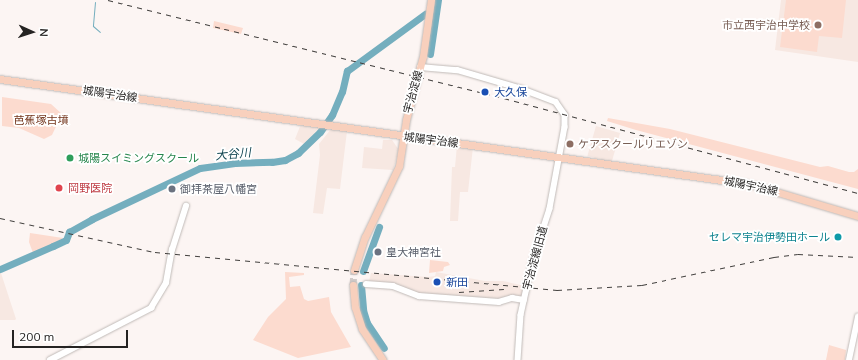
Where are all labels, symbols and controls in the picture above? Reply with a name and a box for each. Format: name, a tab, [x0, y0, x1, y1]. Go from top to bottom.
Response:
north arrow	[12, 12, 52, 52]
place label: 市立西宇治中学校	[722, 18, 810, 32]
marker: 市立西宇治中学校	[813, 20, 823, 30]
text: N	[37, 28, 51, 37]
street label: 宇治淀線	[401, 69, 425, 115]
street label: 城陽宇治線	[82, 84, 138, 104]
place label: 大久保	[494, 85, 527, 99]
marker: 大久保	[479, 86, 491, 98]
park label: 芭蕉塚古墳	[14, 113, 68, 127]
street label: 城陽宇治線	[403, 130, 459, 150]
place label: ケアスクールリエゾン	[578, 137, 688, 151]
marker: ケアスクールリエゾン	[565, 139, 575, 149]
water label: 大谷川	[214, 145, 252, 163]
place label: 城陽スイミングスクール	[78, 151, 199, 165]
marker: 城陽スイミングスクール	[65, 153, 75, 163]
street label: 城陽宇治線	[723, 174, 779, 198]
place label: 岡野医院	[68, 181, 112, 195]
marker: 岡野医院	[53, 182, 65, 194]
place label: 御拝茶屋八幡宮	[180, 182, 257, 196]
marker: 御拝茶屋八幡宮	[167, 184, 177, 194]
street label: 宇治淀線旧道	[520, 224, 550, 292]
place label: セレマ宇治伊勢田ホール	[709, 230, 830, 244]
marker: セレマ宇治伊勢田ホール	[833, 232, 843, 242]
place label: 皇大神宮社	[386, 245, 441, 259]
marker: 皇大神宮社	[373, 247, 383, 257]
place label: 新田	[446, 275, 468, 289]
marker: 新田	[431, 276, 443, 288]
scale bar	[14, 322, 130, 348]
text: 200 m	[19, 329, 54, 344]

